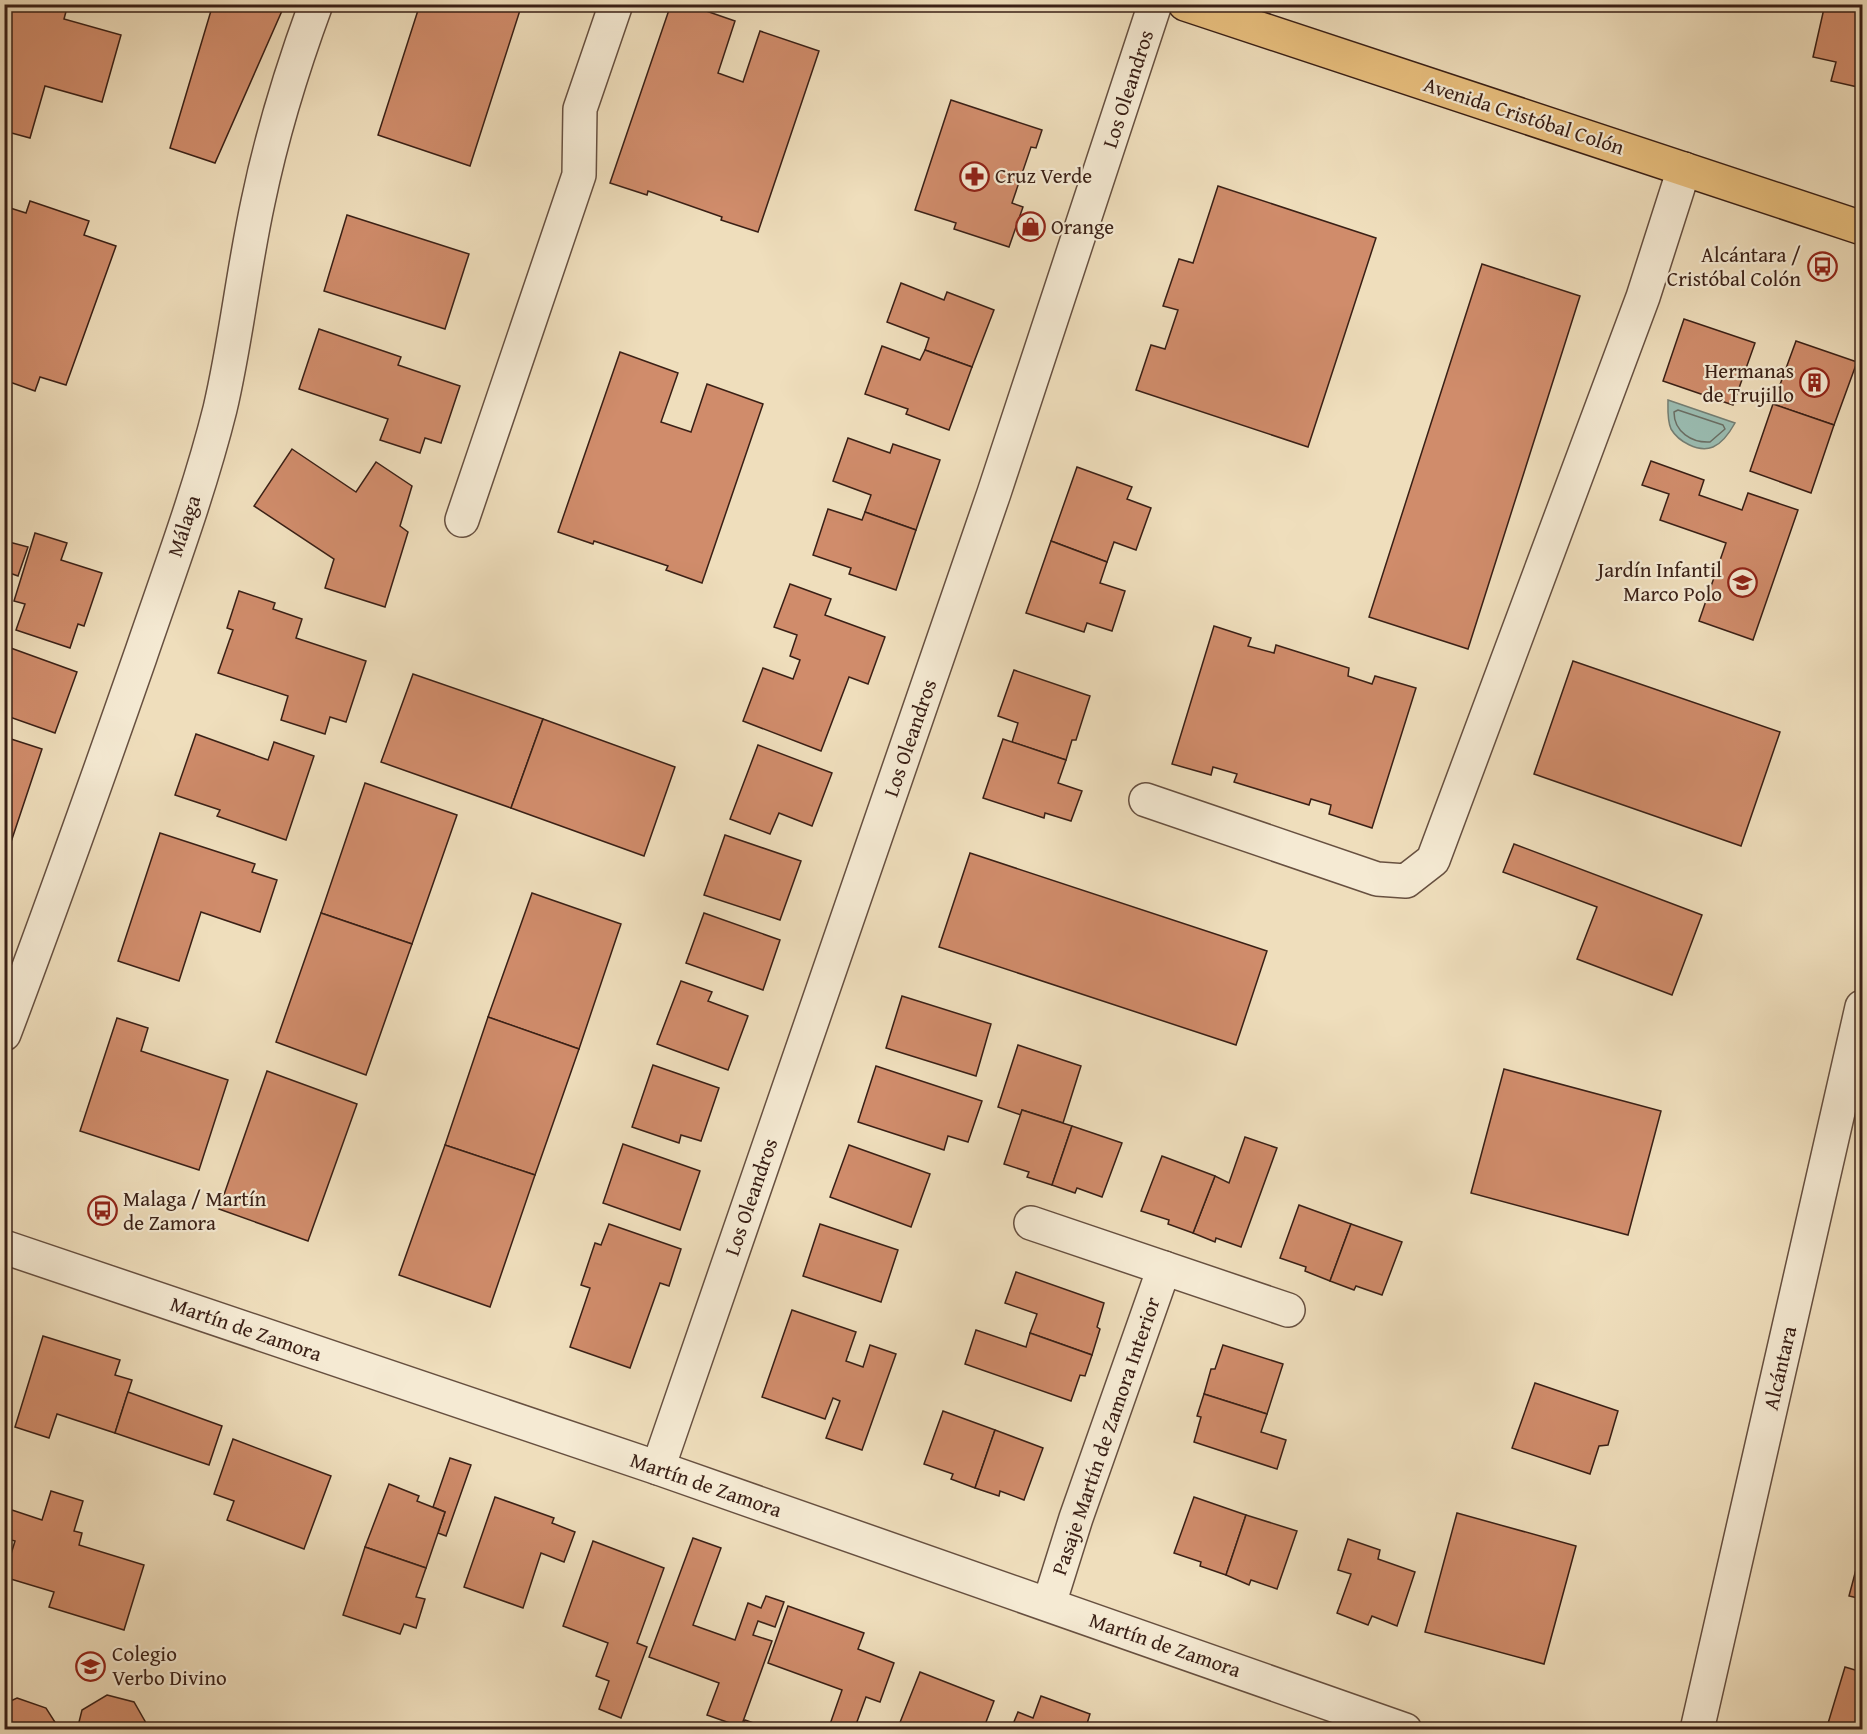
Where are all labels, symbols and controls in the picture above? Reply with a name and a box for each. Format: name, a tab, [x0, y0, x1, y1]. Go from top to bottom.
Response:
street label: Los Oleandros	[1094, 26, 1161, 152]
street label: Avenida Cristóbal Colón	[1420, 68, 1629, 163]
pharmacy icon: Cruz Verde	[958, 160, 990, 192]
place label: Cruz Verde	[995, 160, 1092, 191]
shop icon: Orange	[1014, 211, 1046, 243]
place label: Orange	[1051, 211, 1114, 242]
place label: Alcántara / Cristóbal Colón	[1667, 239, 1801, 294]
bus stop icon: Alcántara / Cristóbal Colón	[1806, 251, 1838, 283]
place label: Hermanas de Trujillo	[1702, 355, 1794, 410]
building icon: Hermanas de Trujillo	[1799, 367, 1831, 399]
street label: Málaga	[159, 491, 208, 561]
place label: Jardín Infantil Marco Polo	[1595, 554, 1722, 609]
school or university icon: Jardín Infantil Marco Polo	[1727, 566, 1759, 598]
street label: Los Oleandros	[875, 675, 944, 801]
street label: Los Oleandros	[716, 1134, 785, 1260]
place label: Malaga / Martín de Zamora	[123, 1183, 267, 1238]
bus stop icon: Malaga / Martín de Zamora	[86, 1195, 118, 1227]
street label: Martín de Zamora	[166, 1288, 326, 1369]
street label: Pasaje Martín de Zamora Interior	[1043, 1292, 1168, 1579]
street label: Alcántara	[1755, 1323, 1804, 1413]
street label: Martín de Zamora	[626, 1444, 786, 1525]
street label: Martín de Zamora	[1085, 1604, 1245, 1685]
place label: Colegio Verbo Divino	[112, 1638, 227, 1693]
school or university icon: Colegio Verbo Divino	[75, 1650, 107, 1682]

